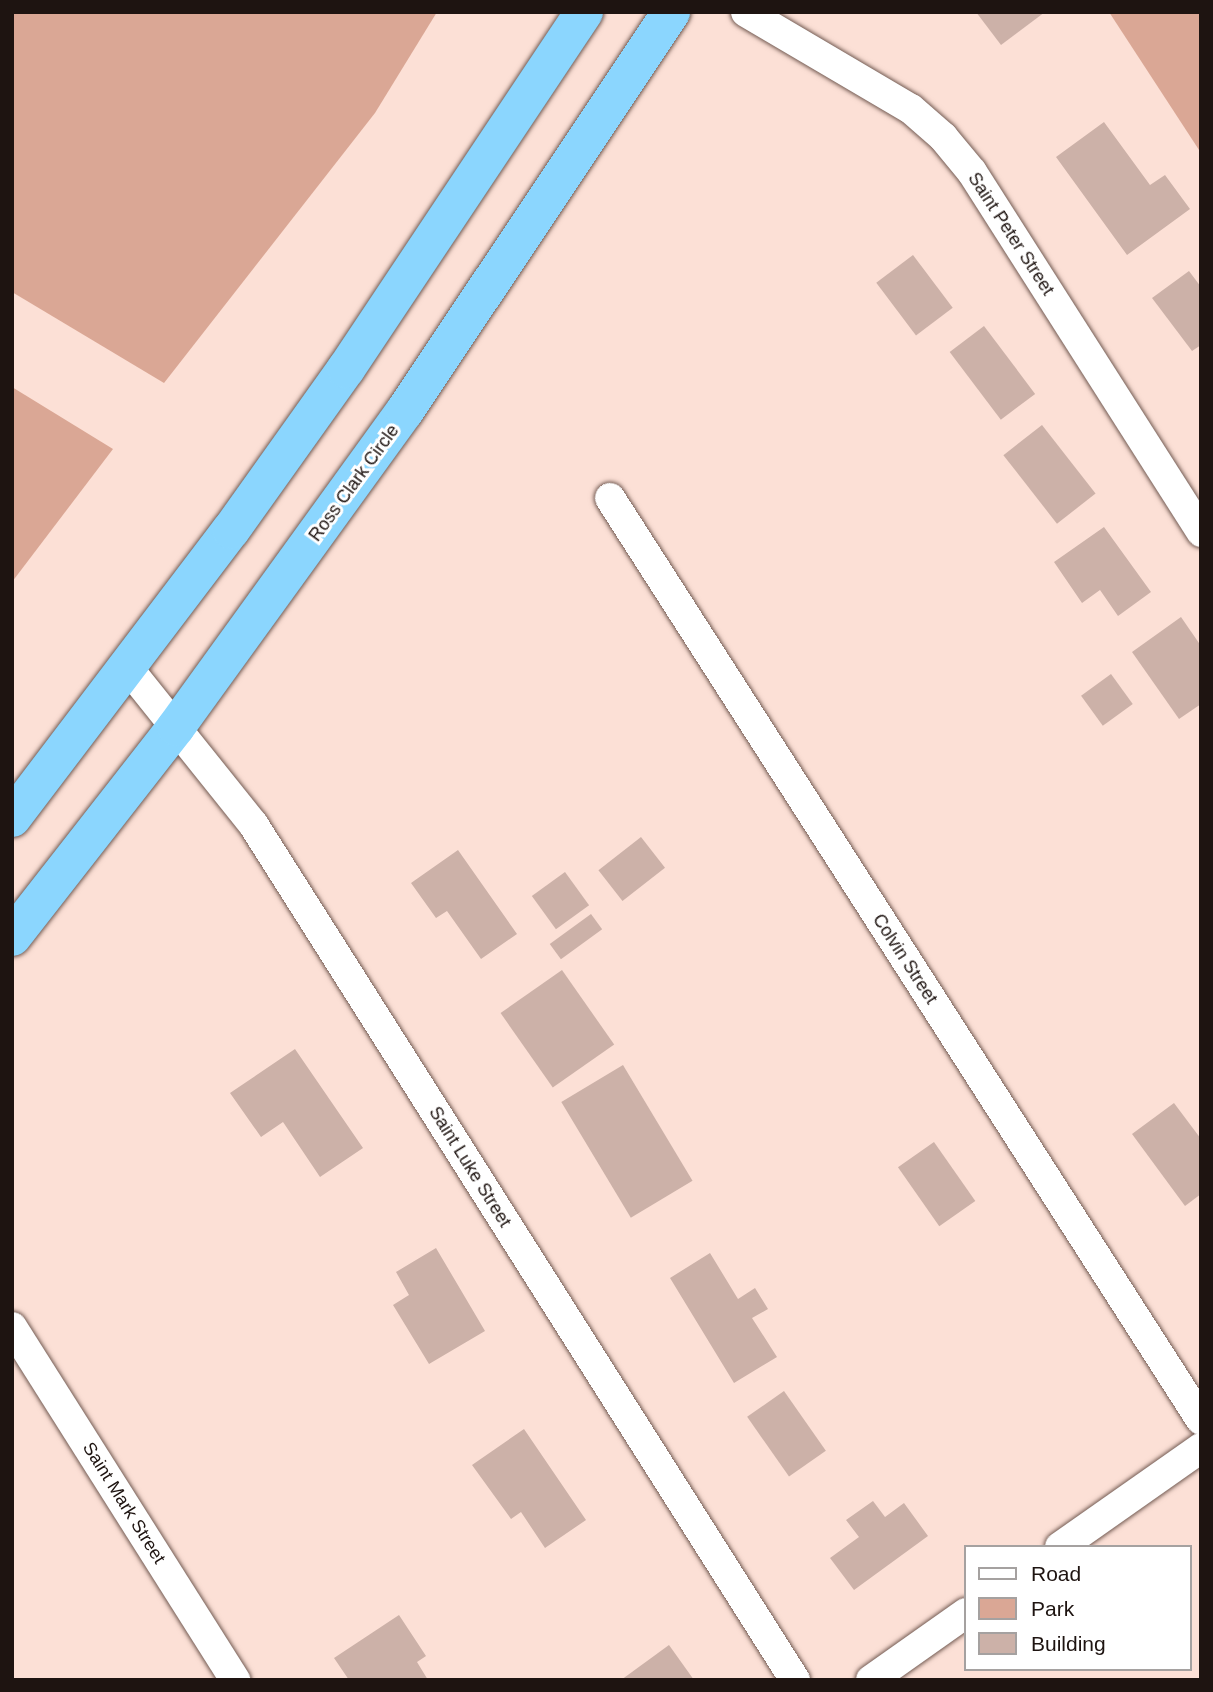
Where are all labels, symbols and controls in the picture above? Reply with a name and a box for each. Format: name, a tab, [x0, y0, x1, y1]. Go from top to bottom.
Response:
street label: Saint Peter Street	[963, 169, 1059, 299]
street label: Ross Clark Circle	[304, 420, 404, 546]
street label: Colvin Street	[868, 910, 942, 1008]
street label: Saint Luke Street	[424, 1103, 516, 1231]
street label: Saint Mark Street	[78, 1438, 170, 1568]
legend	[964, 1545, 1192, 1671]
text: Road	[1031, 1562, 1081, 1585]
text: Park	[1031, 1597, 1074, 1620]
text: Building	[1031, 1632, 1106, 1655]

